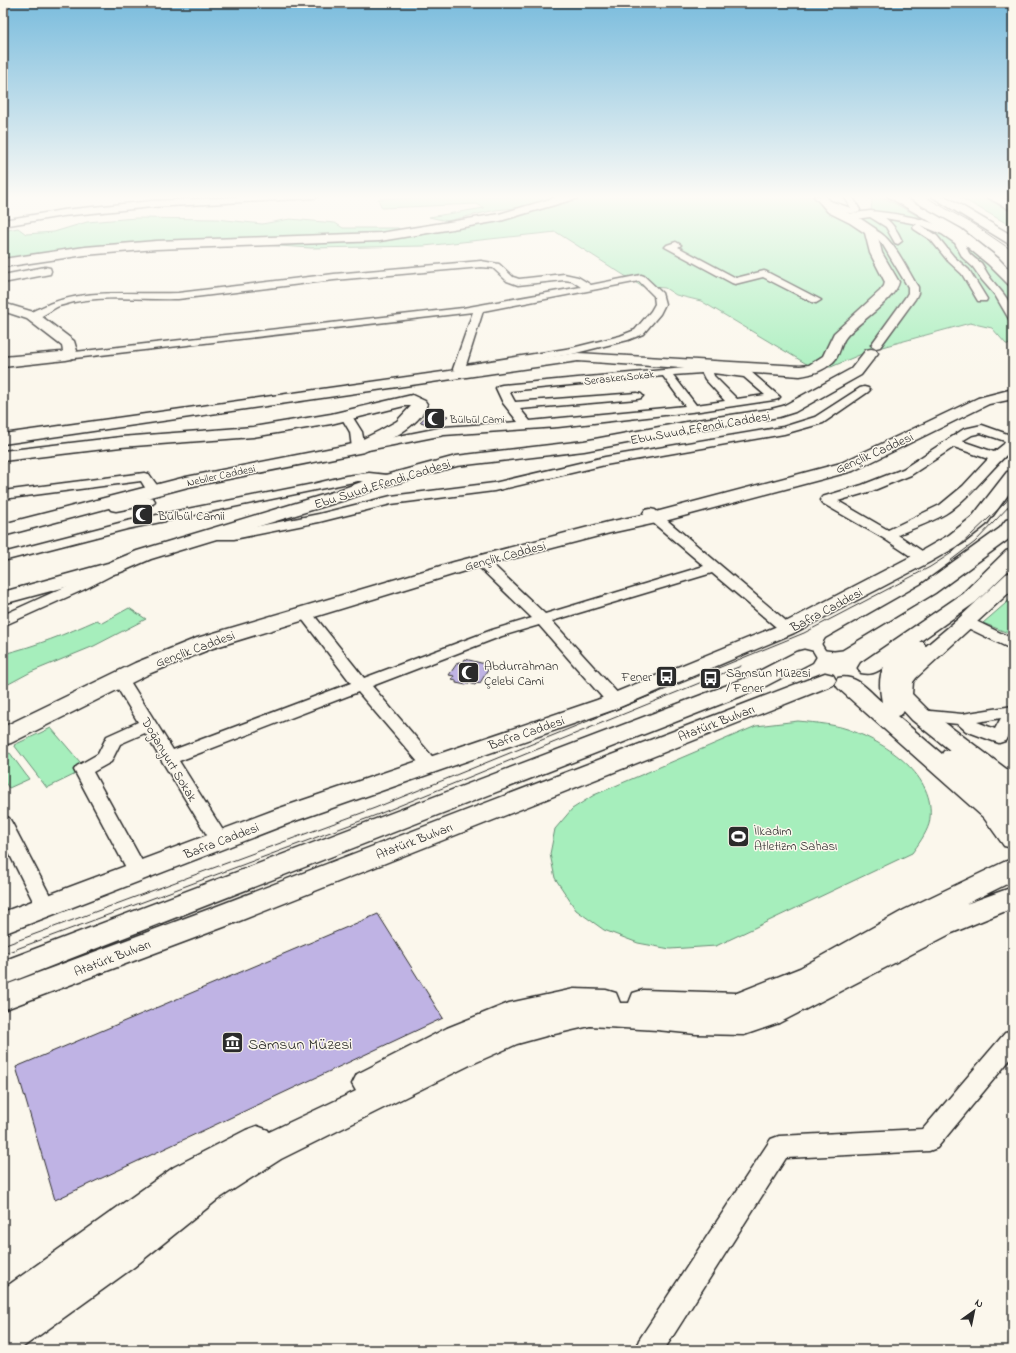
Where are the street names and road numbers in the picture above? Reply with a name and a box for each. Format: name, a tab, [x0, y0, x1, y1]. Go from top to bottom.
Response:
street label: Serasker Sokak	[583, 366, 655, 390]
street label: Ebu Suud Efendi Caddesi	[629, 407, 772, 450]
street label: Gençlik Caddesi	[833, 428, 916, 479]
street label: Ebu Suud Efendi Caddesi	[312, 455, 453, 514]
street label: Nebiler Caddesi	[185, 461, 257, 491]
street label: Gençlik Caddesi	[463, 537, 548, 576]
street label: Bafra Caddesi	[786, 583, 866, 638]
street label: Gençlik Caddesi	[153, 626, 238, 673]
street label: Atatürk Bulvarı	[675, 700, 758, 747]
street label: Bafra Caddesi	[485, 712, 567, 756]
street label: Doğanyurt Sokak	[135, 713, 201, 806]
street label: Bafra Caddesi	[180, 818, 262, 865]
street label: Atatürk Bulvarı	[373, 818, 456, 865]
street label: Atatürk Bulvarı	[71, 935, 154, 982]

